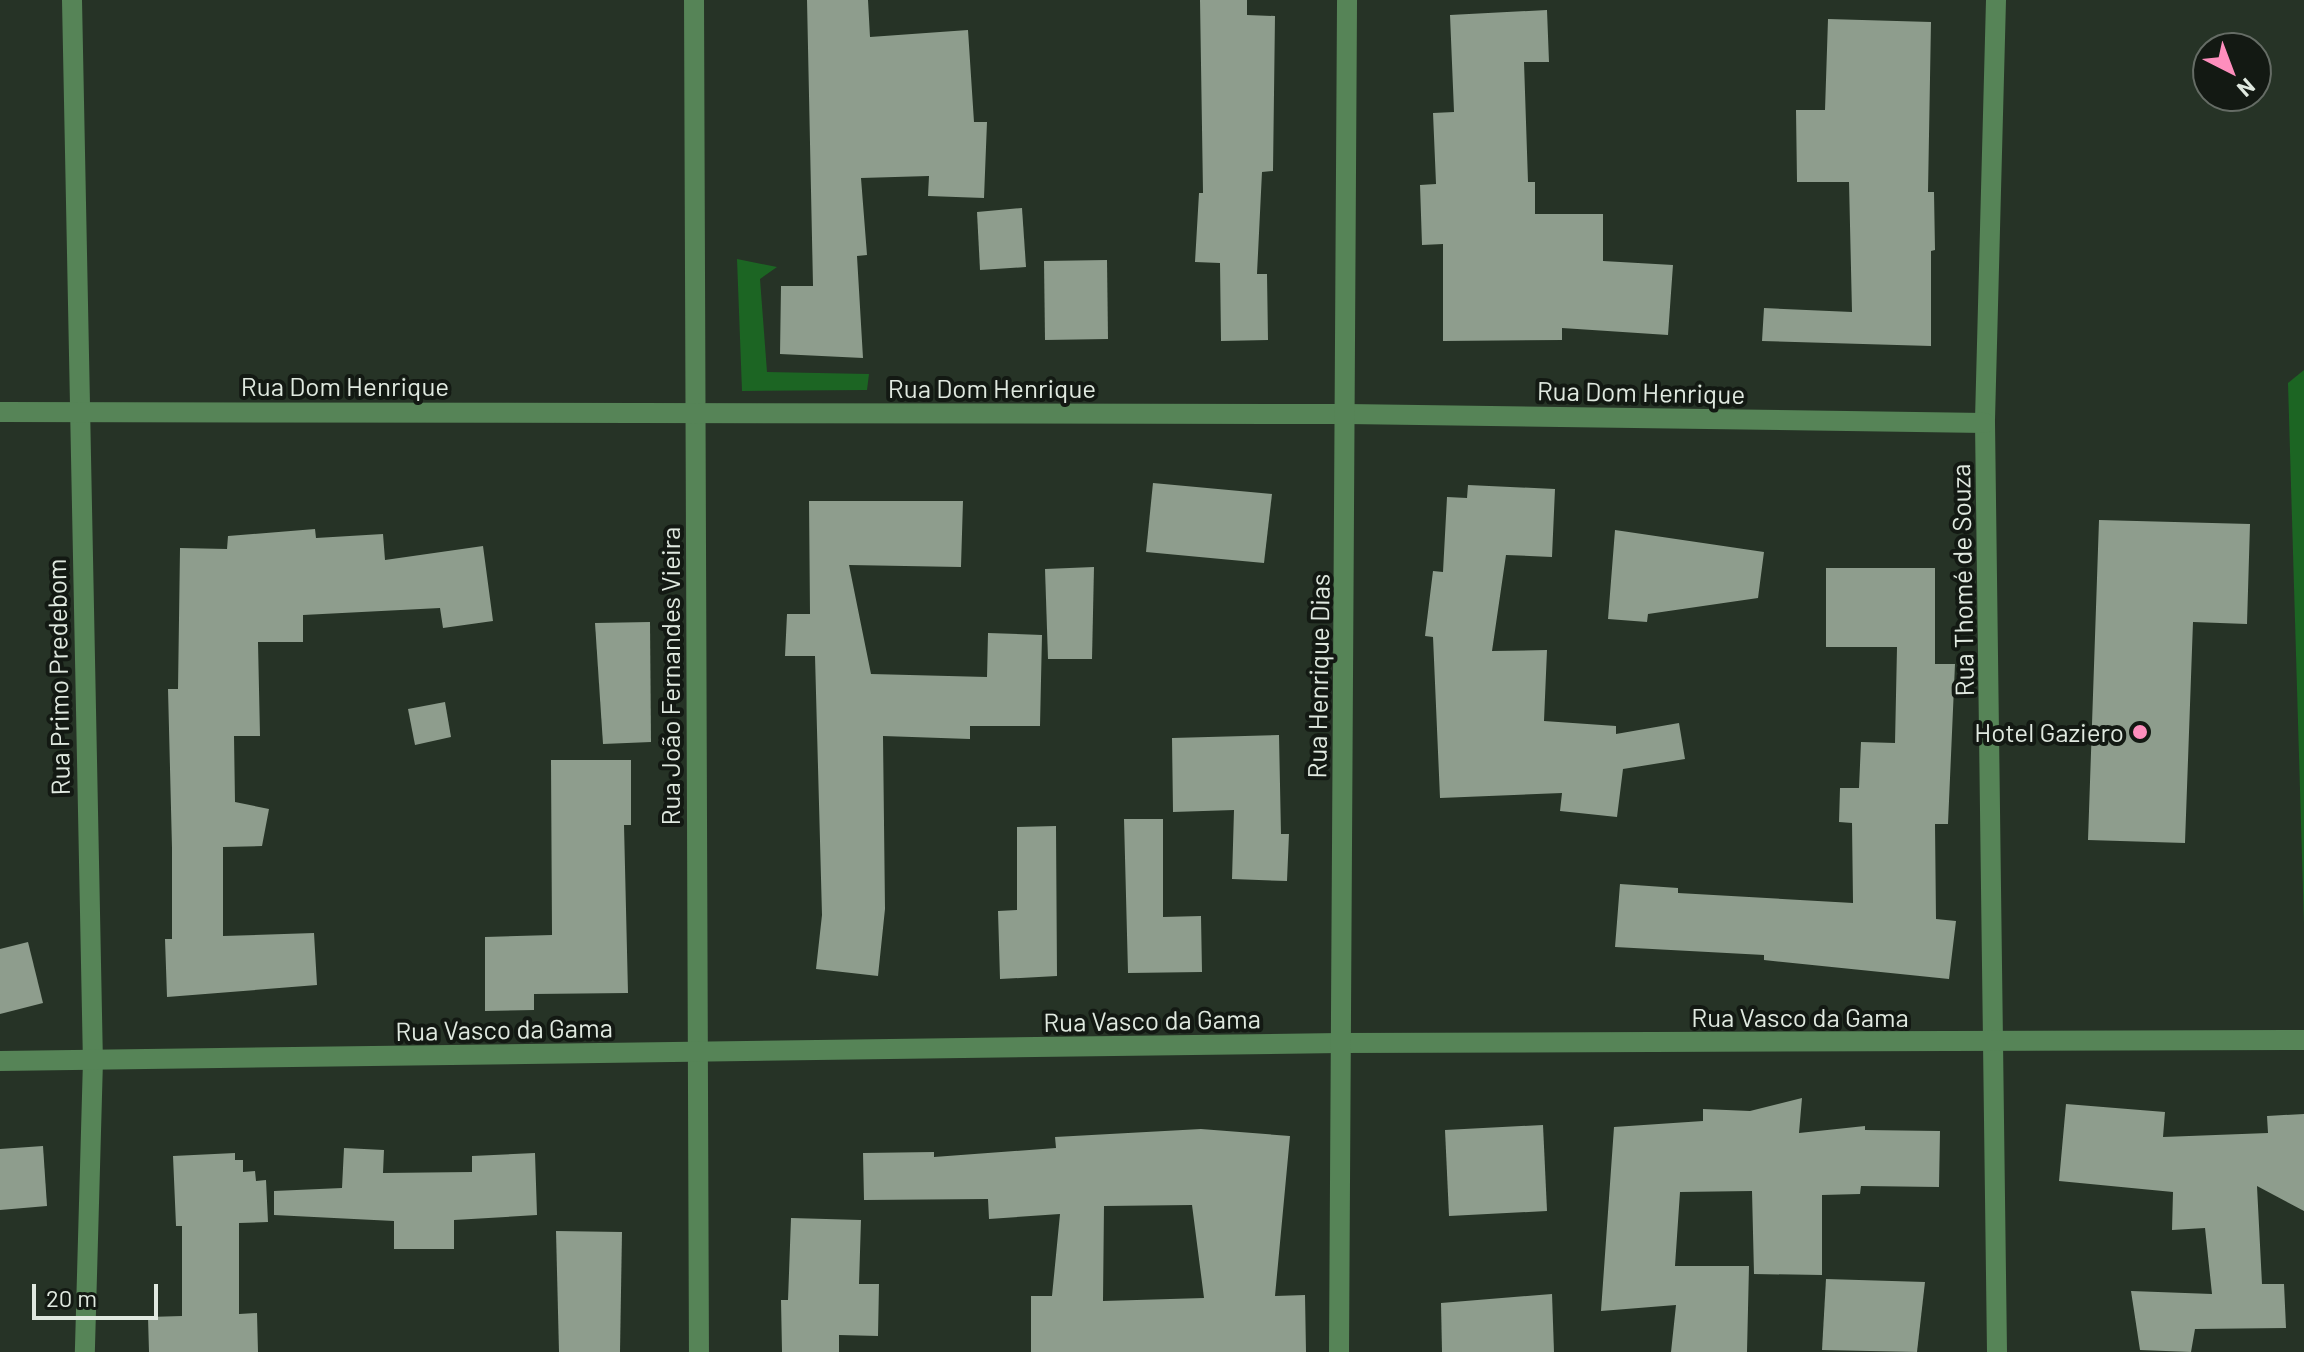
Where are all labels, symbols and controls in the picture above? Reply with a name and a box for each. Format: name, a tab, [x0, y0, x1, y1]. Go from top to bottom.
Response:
north arrow	[2192, 32, 2272, 112]
text: N	[2233, 74, 2261, 103]
street label: Rua Dom Henrique	[241, 370, 449, 402]
street label: Rua Dom Henrique	[888, 372, 1096, 404]
street label: Rua Dom Henrique	[1537, 375, 1745, 409]
street label: Rua Thomé de Souza	[1944, 463, 1980, 697]
street label: Rua João Fernandes Vieira	[654, 527, 686, 825]
street label: Rua Primo Predebom	[40, 558, 76, 796]
street label: Rua Henrique Dias	[1301, 573, 1335, 779]
place label: Hotel Gaziero	[1974, 716, 2124, 748]
marker: Hotel Gaziero	[2131, 723, 2149, 741]
street label: Rua Vasco da Gama	[1691, 1001, 1909, 1033]
street label: Rua Vasco da Gama	[1043, 1003, 1261, 1037]
street label: Rua Vasco da Gama	[395, 1012, 613, 1046]
scale bar	[36, 1268, 162, 1318]
text: 20 m	[46, 1283, 97, 1312]

